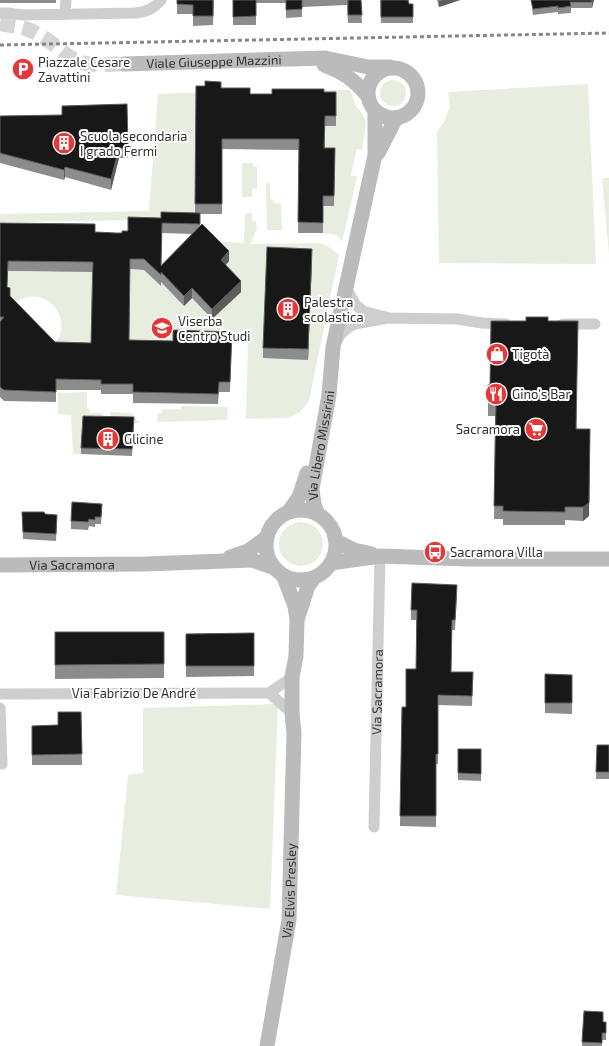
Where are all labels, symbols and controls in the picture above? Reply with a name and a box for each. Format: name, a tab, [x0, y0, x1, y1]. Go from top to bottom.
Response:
street label: Viale Giuseppe Mazzini	[146, 51, 282, 71]
place label: Piazzale Cesare Zavattini	[38, 54, 130, 85]
parking icon: Piazzale Cesare Zavattini	[10, 56, 36, 82]
place label: Scuola secondaria I grado Fermi	[80, 128, 187, 159]
building icon: Scuola secondaria I grado Fermi	[51, 130, 77, 156]
place label: Palestra scolastica	[304, 294, 364, 325]
building icon: Palestra scolastica	[275, 296, 301, 322]
place label: Viserba Centro Studi	[178, 313, 250, 344]
school or university icon: Viserba Centro Studi	[149, 315, 175, 341]
shop icon: Tigotà	[484, 341, 510, 367]
place label: Tigotà	[512, 346, 549, 362]
restaurant icon: Gino's Bar	[483, 381, 509, 407]
place label: Gino's Bar	[512, 386, 571, 402]
street label: Via Libero Missirini	[304, 390, 337, 501]
supermarket icon: Sacramora	[523, 416, 549, 442]
place label: Sacramora	[456, 421, 520, 437]
building icon: Glicine	[95, 426, 121, 452]
place label: Glicine	[124, 431, 163, 447]
bus stop icon: Sacramora Villa	[422, 539, 448, 565]
place label: Sacramora Villa	[450, 544, 543, 560]
street label: Via Sacramora	[29, 556, 115, 573]
street label: Via Sacramora	[368, 649, 386, 735]
street label: Via Fabrizio De André	[72, 685, 196, 701]
street label: Via Elvis Presley	[278, 843, 299, 940]

